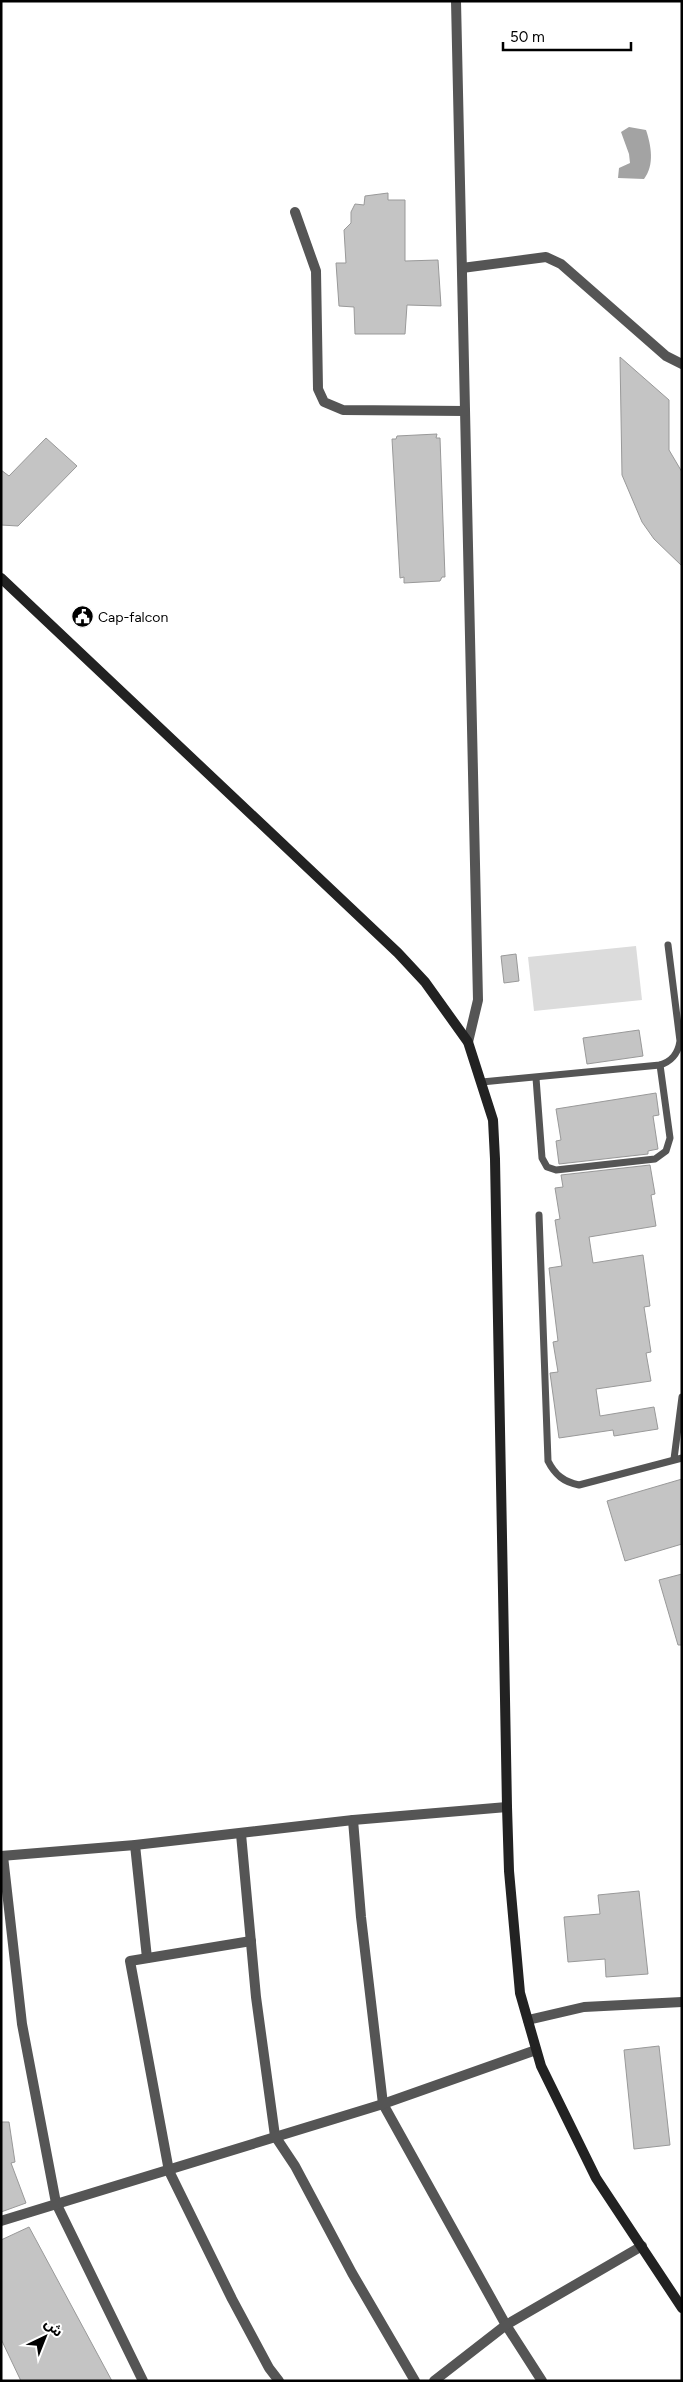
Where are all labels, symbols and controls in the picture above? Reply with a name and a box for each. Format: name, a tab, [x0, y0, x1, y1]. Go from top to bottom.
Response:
scale bar	[503, 20, 630, 52]
text: 50 m	[510, 28, 545, 46]
public building icon: Cap-falcon	[70, 605, 94, 629]
place label: Cap-falcon	[98, 609, 168, 626]
north arrow	[20, 2312, 70, 2362]
text: ش	[41, 2315, 66, 2341]

